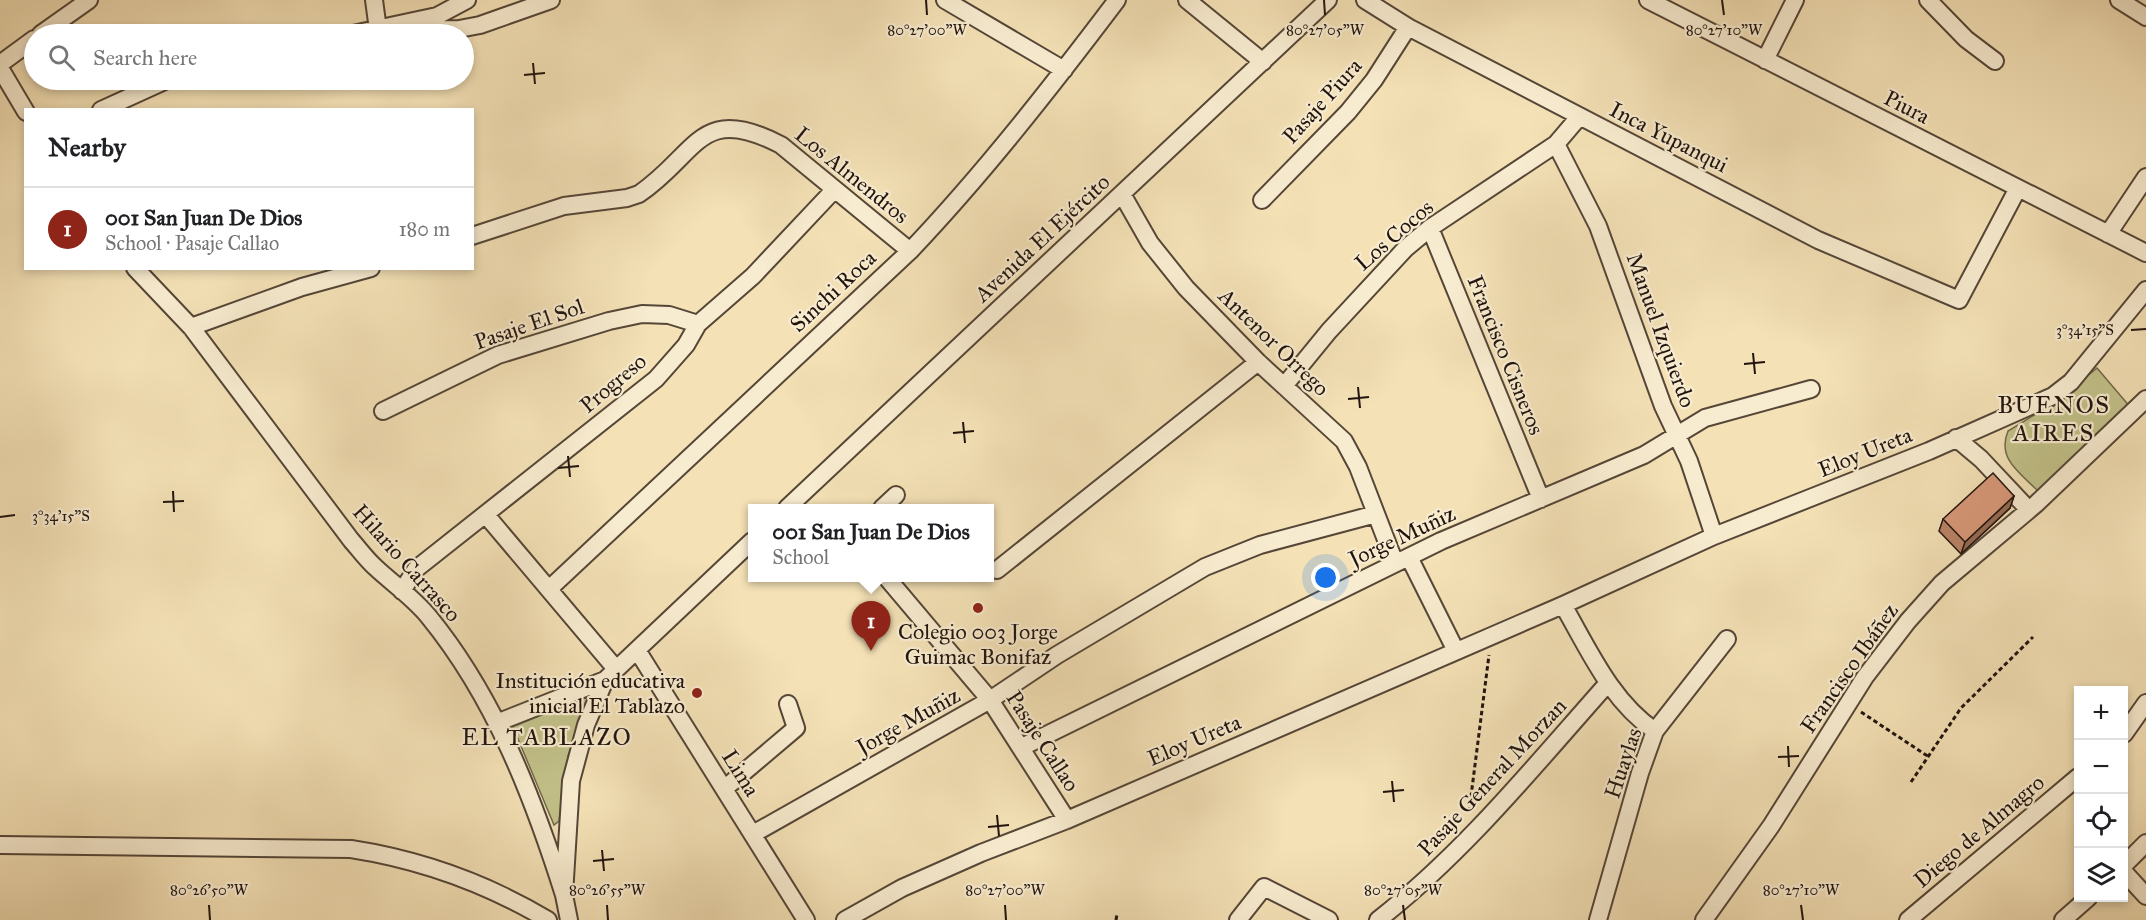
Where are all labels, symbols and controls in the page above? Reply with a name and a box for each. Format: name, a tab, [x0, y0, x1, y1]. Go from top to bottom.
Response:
text: 80°27'00"W	[887, 21, 968, 39]
text: 80°27'05"W	[1286, 21, 1365, 39]
text: 80°27'10"W	[1686, 21, 1763, 39]
search box	[24, 24, 474, 90]
icon: search	[45, 41, 78, 74]
text: Search here	[93, 44, 197, 71]
street label: Pasaje Piura	[1277, 52, 1368, 149]
street label: Piura	[1880, 84, 1935, 130]
street label: Inca Yupanqui	[1605, 96, 1733, 178]
street label: Los Almendros	[789, 121, 915, 229]
text: Nearby	[48, 131, 126, 163]
street label: Avenida El Ejército	[968, 168, 1115, 308]
street label: Los Cocos	[1349, 194, 1439, 276]
text: 001 San Juan De Dios	[105, 204, 302, 231]
text: 1	[64, 217, 71, 241]
text: 180 m	[399, 217, 450, 241]
text: School · Pasaje Callao	[105, 231, 279, 255]
street label: Sinchi Roca	[784, 244, 882, 338]
street label: Manuel Izquierdo	[1621, 249, 1701, 411]
street label: Francisco Cisneros	[1462, 271, 1550, 439]
street label: Antenor Orrego	[1212, 282, 1335, 402]
street label: Pasaje El Sol	[471, 293, 587, 355]
text: 3°34'15"S	[2056, 321, 2114, 339]
street label: Progreso	[574, 347, 652, 419]
district label: BUENOS AIRES	[1998, 390, 2110, 448]
street label: Eloy Ureta	[1814, 421, 1917, 483]
street label: Hilario Carrasco	[347, 499, 467, 627]
street label: Jorge Muñiz	[1343, 500, 1460, 573]
popup	[748, 504, 994, 582]
text: 3°34'15"S	[32, 507, 90, 525]
text: 001 San Juan De Dios	[772, 518, 970, 545]
text: School	[772, 545, 829, 569]
your location	[1311, 563, 1340, 592]
street label: Francisco Ibáñez	[1794, 598, 1904, 738]
marker: Colegio 003 Jorge Guimac Bonifaz	[971, 601, 985, 615]
pin: 1	[852, 602, 890, 651]
place label: Colegio 003 Jorge Guimac Bonifaz	[898, 618, 1058, 670]
place label: Institución educativa inicial El Tablazo	[495, 667, 686, 719]
street label: Jorge Muñiz	[850, 681, 965, 761]
marker: Institución educativa inicial El Tablazo	[690, 686, 704, 700]
street label: Pasaje Callao	[1000, 686, 1086, 796]
map controls	[2074, 686, 2128, 902]
button: +	[2074, 686, 2128, 740]
street label: Pasaje General Morzan	[1412, 692, 1572, 861]
street label: Eloy Ureta	[1143, 708, 1245, 772]
district label: EL TABLAZO	[462, 722, 632, 752]
street label: Huaylas	[1598, 724, 1648, 802]
button: −	[2074, 740, 2128, 794]
street label: Lima	[716, 745, 766, 802]
street label: Diego de Almagro	[1908, 769, 2050, 893]
button: locate	[2074, 794, 2128, 848]
button: layers	[2074, 848, 2128, 902]
text: 80°26'50"W	[170, 881, 249, 899]
text: 80°26'55"W	[569, 881, 646, 899]
text: 80°27'00"W	[965, 881, 1046, 899]
text: 80°27'05"W	[1364, 881, 1443, 899]
text: 80°27'10"W	[1763, 881, 1840, 899]

